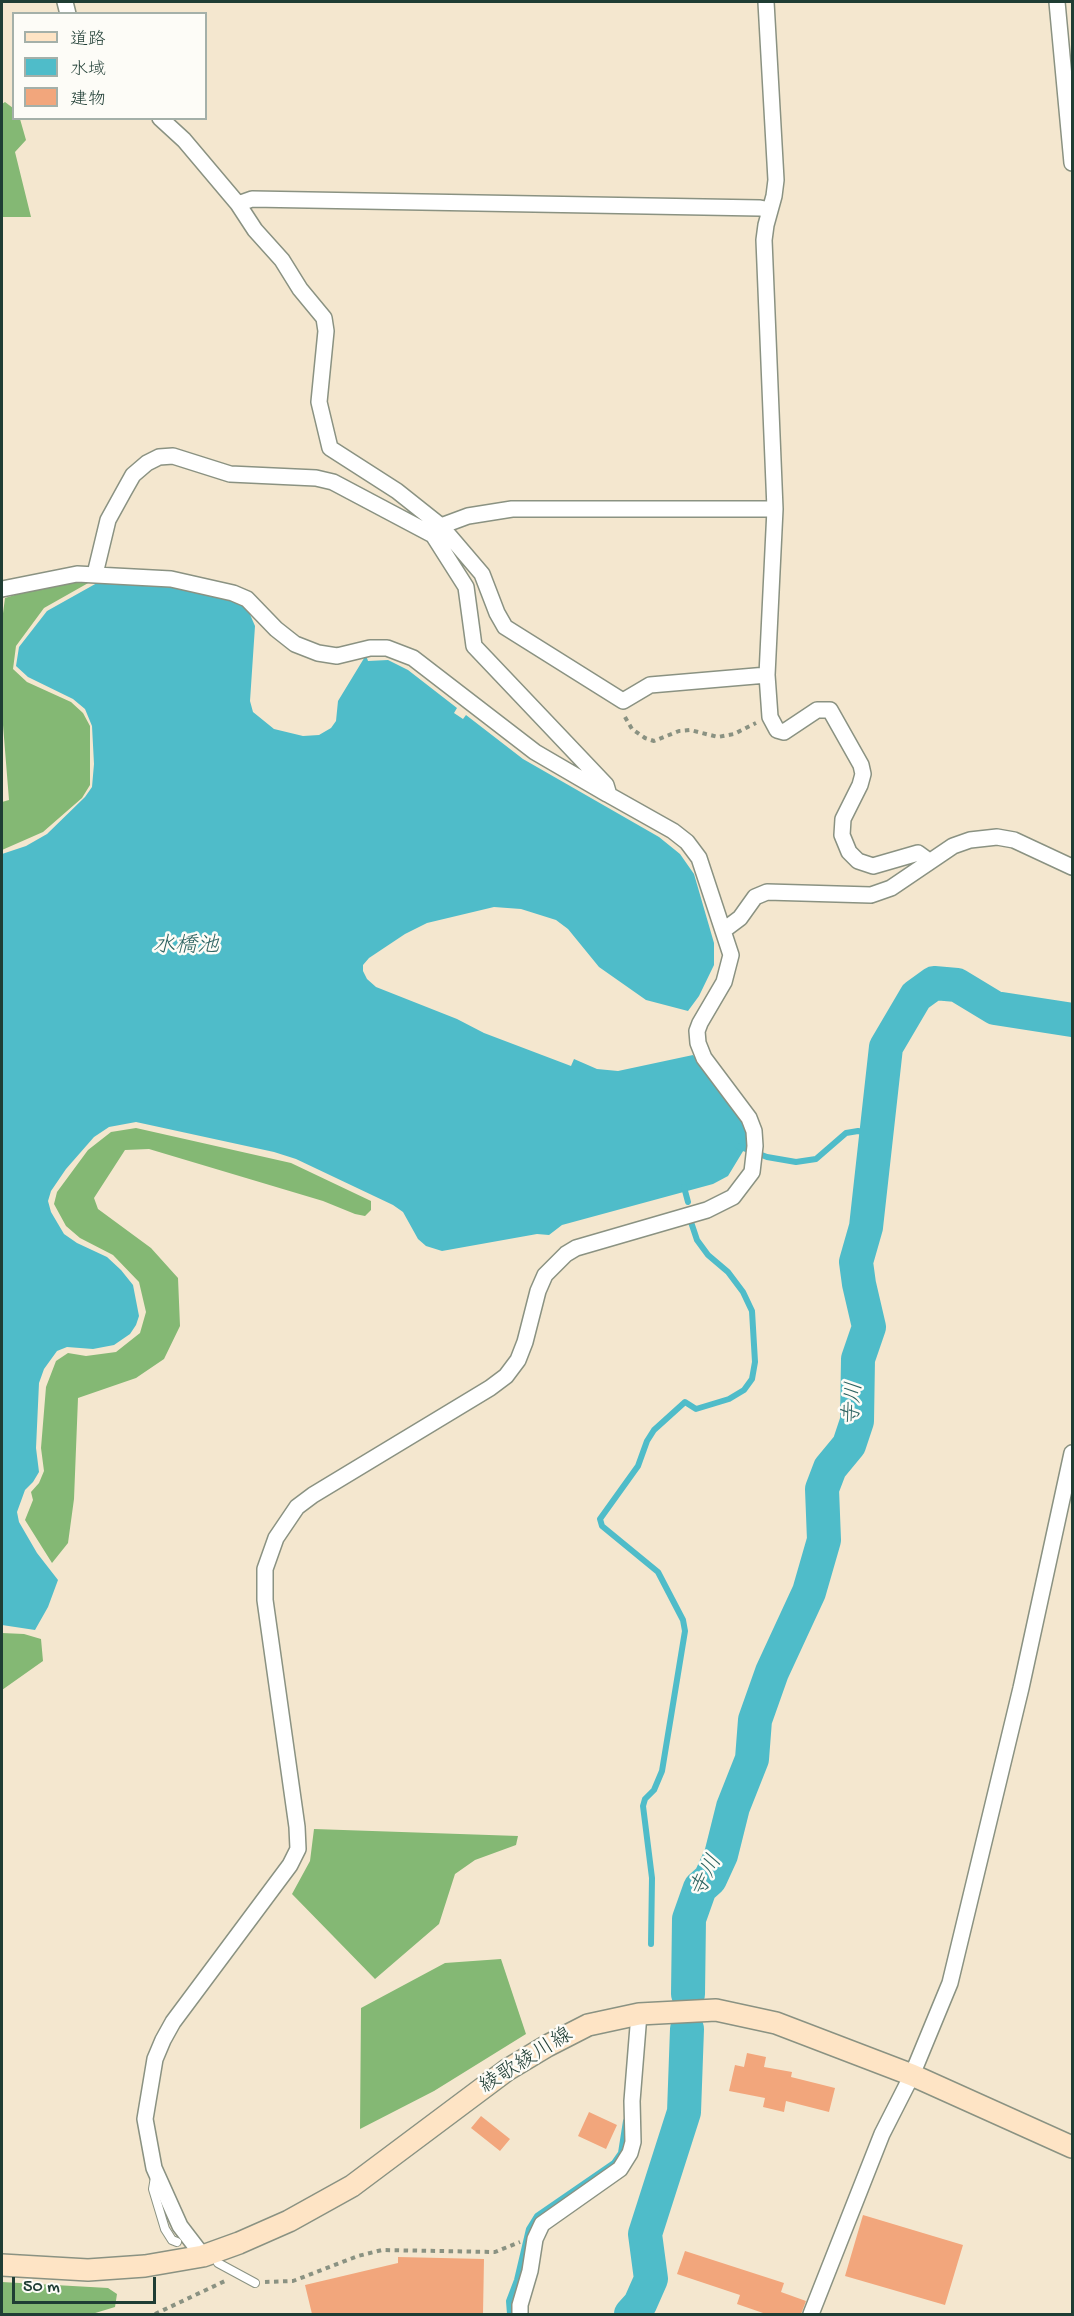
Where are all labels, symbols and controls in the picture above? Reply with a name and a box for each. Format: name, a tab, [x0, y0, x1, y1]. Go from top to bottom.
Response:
legend	[12, 12, 207, 120]
text: 道路	[70, 30, 106, 51]
text: 水域	[70, 60, 106, 81]
text: 建物	[70, 90, 106, 111]
water label: 水橋池	[153, 935, 219, 961]
water label: 寺川	[840, 1381, 870, 1427]
water label: 寺川	[686, 1851, 730, 1903]
street label: 綾歌綾川線	[476, 2023, 578, 2101]
scale bar	[15, 2265, 159, 2303]
text: 50 m	[23, 2277, 60, 2298]

